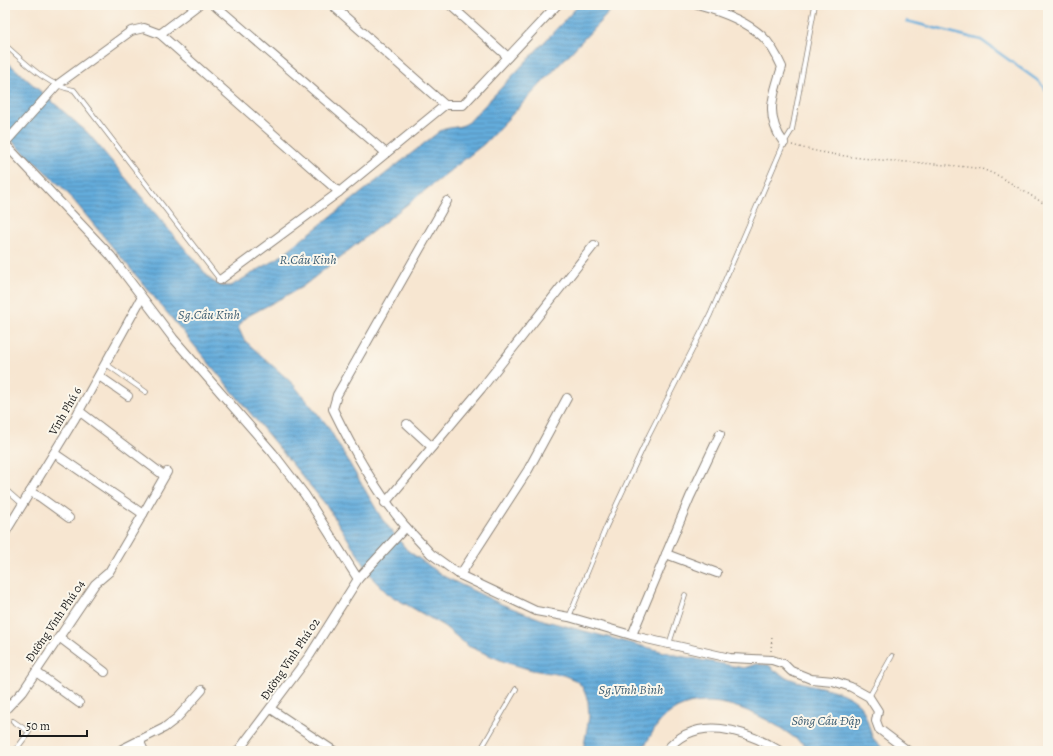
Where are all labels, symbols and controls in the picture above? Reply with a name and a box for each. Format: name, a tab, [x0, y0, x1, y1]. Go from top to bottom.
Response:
water label: R.Cầu Kinh	[279, 251, 337, 268]
water label: Sg.Cầu Kinh	[178, 306, 240, 323]
street label: Vĩnh Phú 6	[44, 384, 85, 439]
street label: Đường Vĩnh Phú 04	[22, 576, 89, 665]
street label: Đường Vĩnh Phú 02	[257, 615, 324, 703]
water label: Sg.Vĩnh Bình	[599, 681, 663, 698]
scale bar	[20, 712, 87, 738]
water label: Sông Cầu Đập	[791, 712, 861, 729]
text: 50 m	[26, 718, 50, 734]

